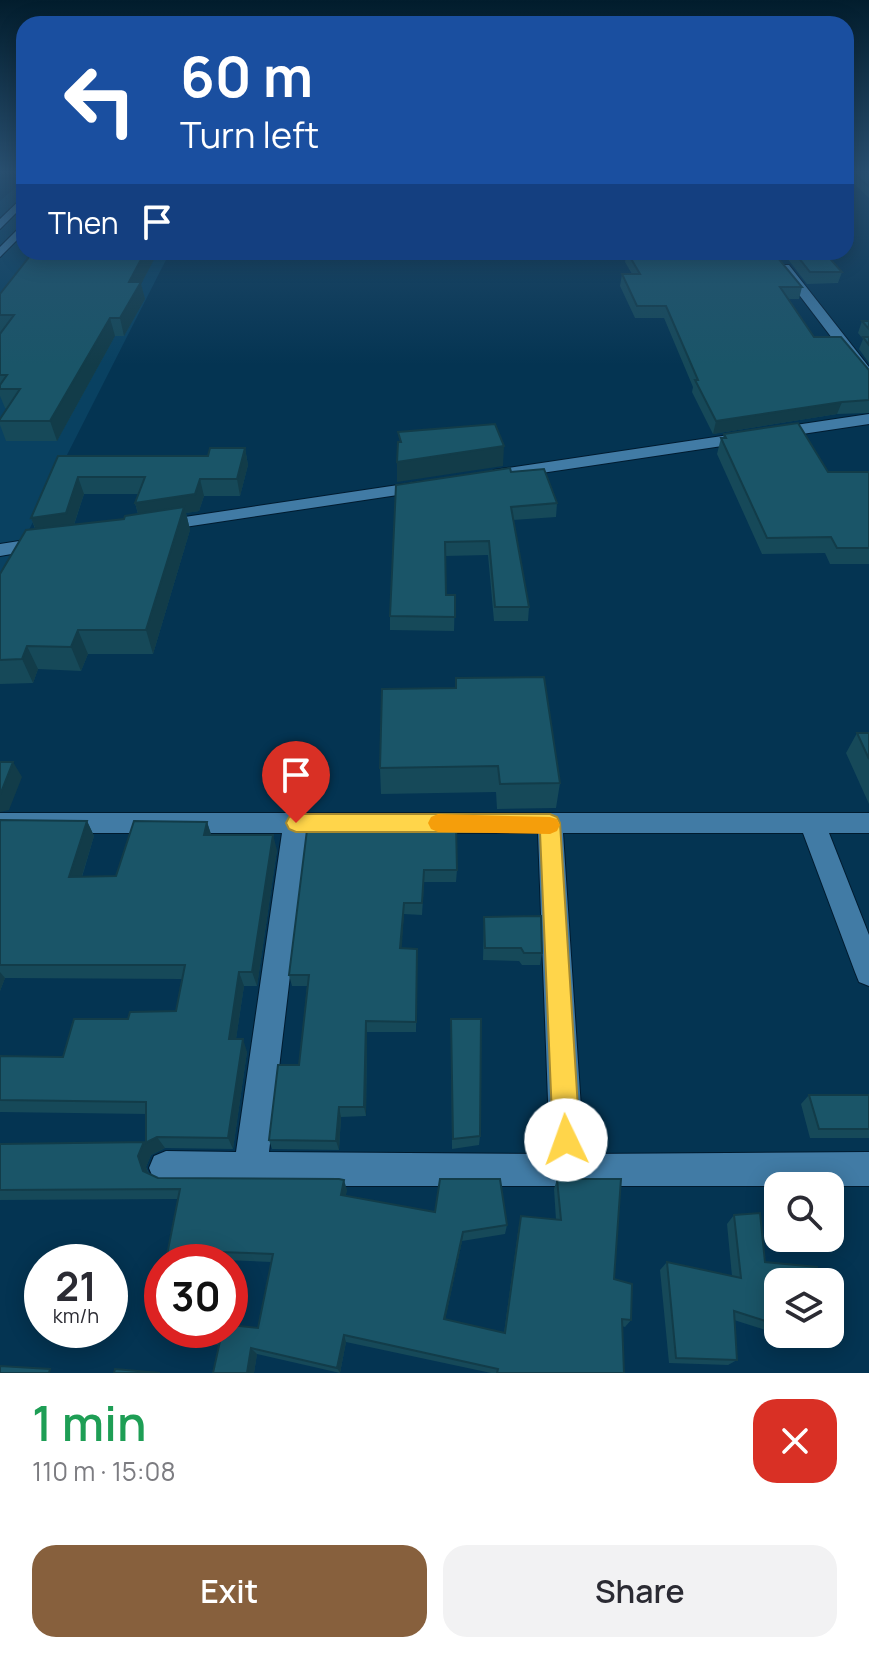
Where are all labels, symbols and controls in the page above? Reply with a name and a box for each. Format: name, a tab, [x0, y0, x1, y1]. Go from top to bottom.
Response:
text: 60 m	[180, 37, 313, 114]
icon: left	[48, 48, 152, 152]
text: Turn left	[180, 110, 319, 159]
icon: arrive	[135, 200, 179, 244]
text: Then	[48, 202, 119, 243]
pin	[262, 741, 330, 823]
icon: arrive	[274, 753, 318, 797]
position arrow	[524, 1098, 608, 1182]
map controls	[764, 1172, 844, 1348]
button: search	[764, 1172, 844, 1252]
speed limit sign: 30	[144, 1244, 248, 1348]
text: 21	[55, 1258, 97, 1313]
button: layers	[764, 1268, 844, 1348]
text: km/h	[53, 1302, 99, 1329]
text: 1 min	[32, 1390, 146, 1455]
button: close	[753, 1399, 837, 1483]
text: 110 m · 15:08	[32, 1453, 176, 1489]
button: Exit	[32, 1545, 427, 1637]
button: Share	[443, 1545, 837, 1637]

